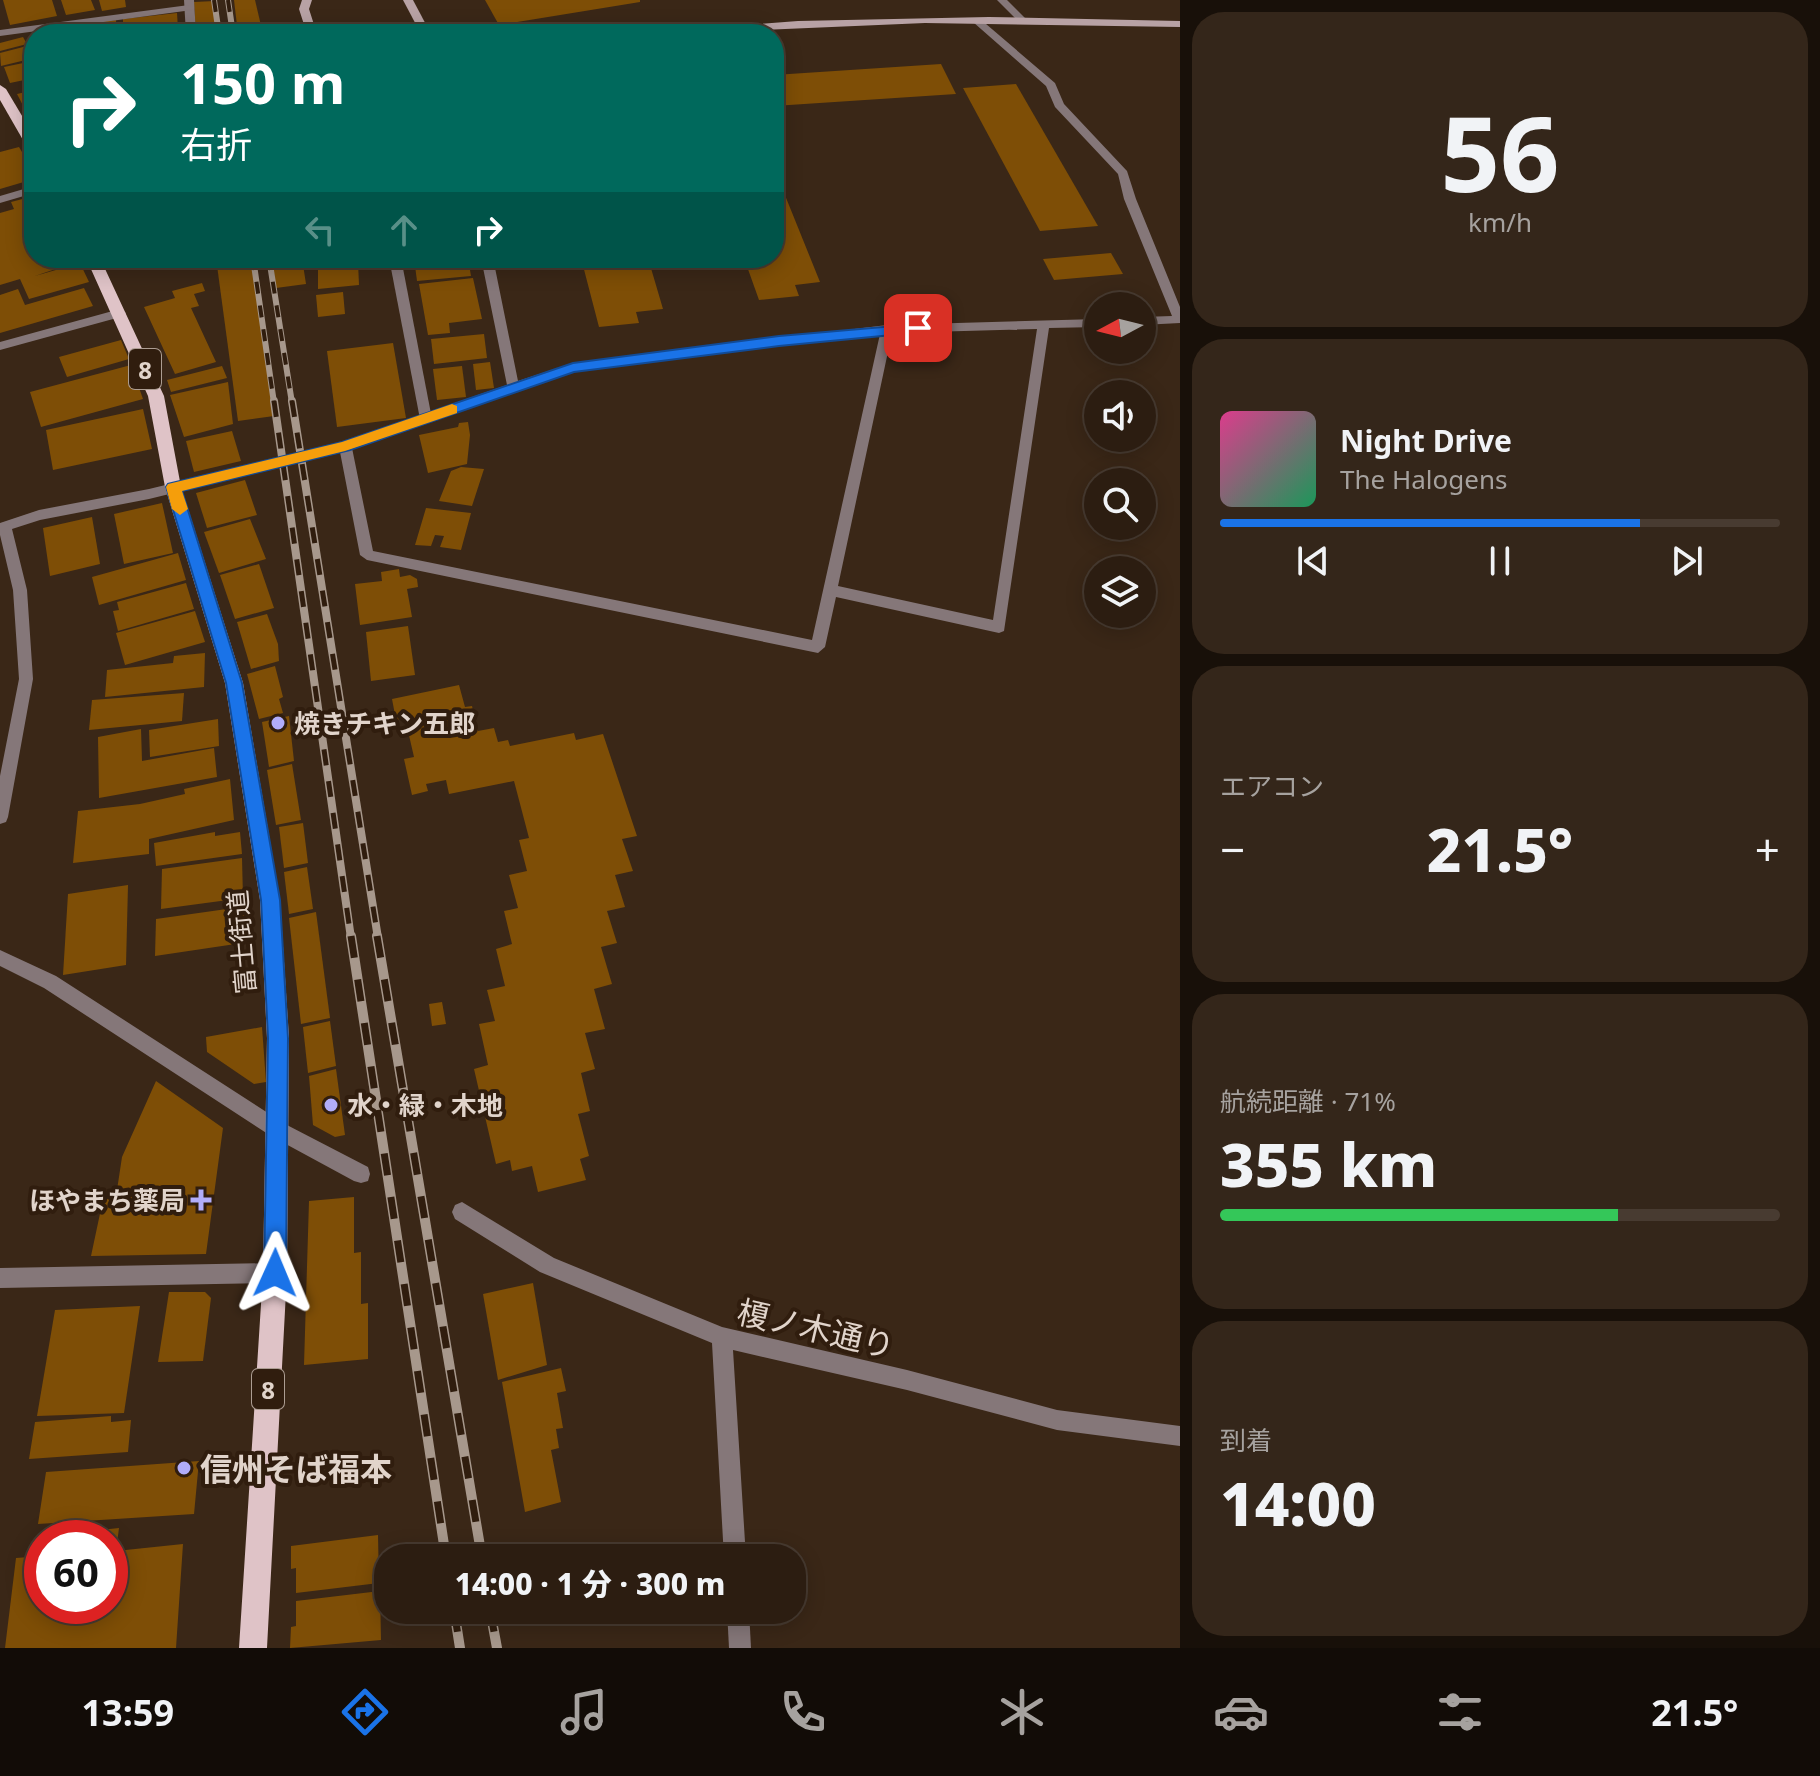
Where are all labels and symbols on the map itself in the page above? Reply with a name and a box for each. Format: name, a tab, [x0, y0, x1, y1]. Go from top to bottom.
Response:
north arrow	[1084, 292, 1156, 364]
pin	[884, 294, 952, 362]
road number: 8	[129, 349, 161, 389]
place label: 焼きチキン五郎	[294, 705, 475, 741]
marker: 焼きチキン五郎	[269, 714, 287, 732]
street label: 富士街道	[219, 889, 263, 995]
place label: 水・緑・木地	[347, 1087, 503, 1123]
marker: 水・緑・木地	[322, 1096, 340, 1114]
place label: ほやまち薬局	[29, 1182, 185, 1218]
marker: ほやまち薬局	[192, 1191, 210, 1209]
position arrow	[233, 1231, 317, 1315]
street label: 榎ノ木通り	[733, 1289, 899, 1367]
road number: 8	[252, 1369, 284, 1409]
place label: 信州そば福本	[200, 1447, 392, 1490]
marker: 信州そば福本	[175, 1459, 193, 1477]
speed limit sign: 60	[24, 1520, 128, 1624]

